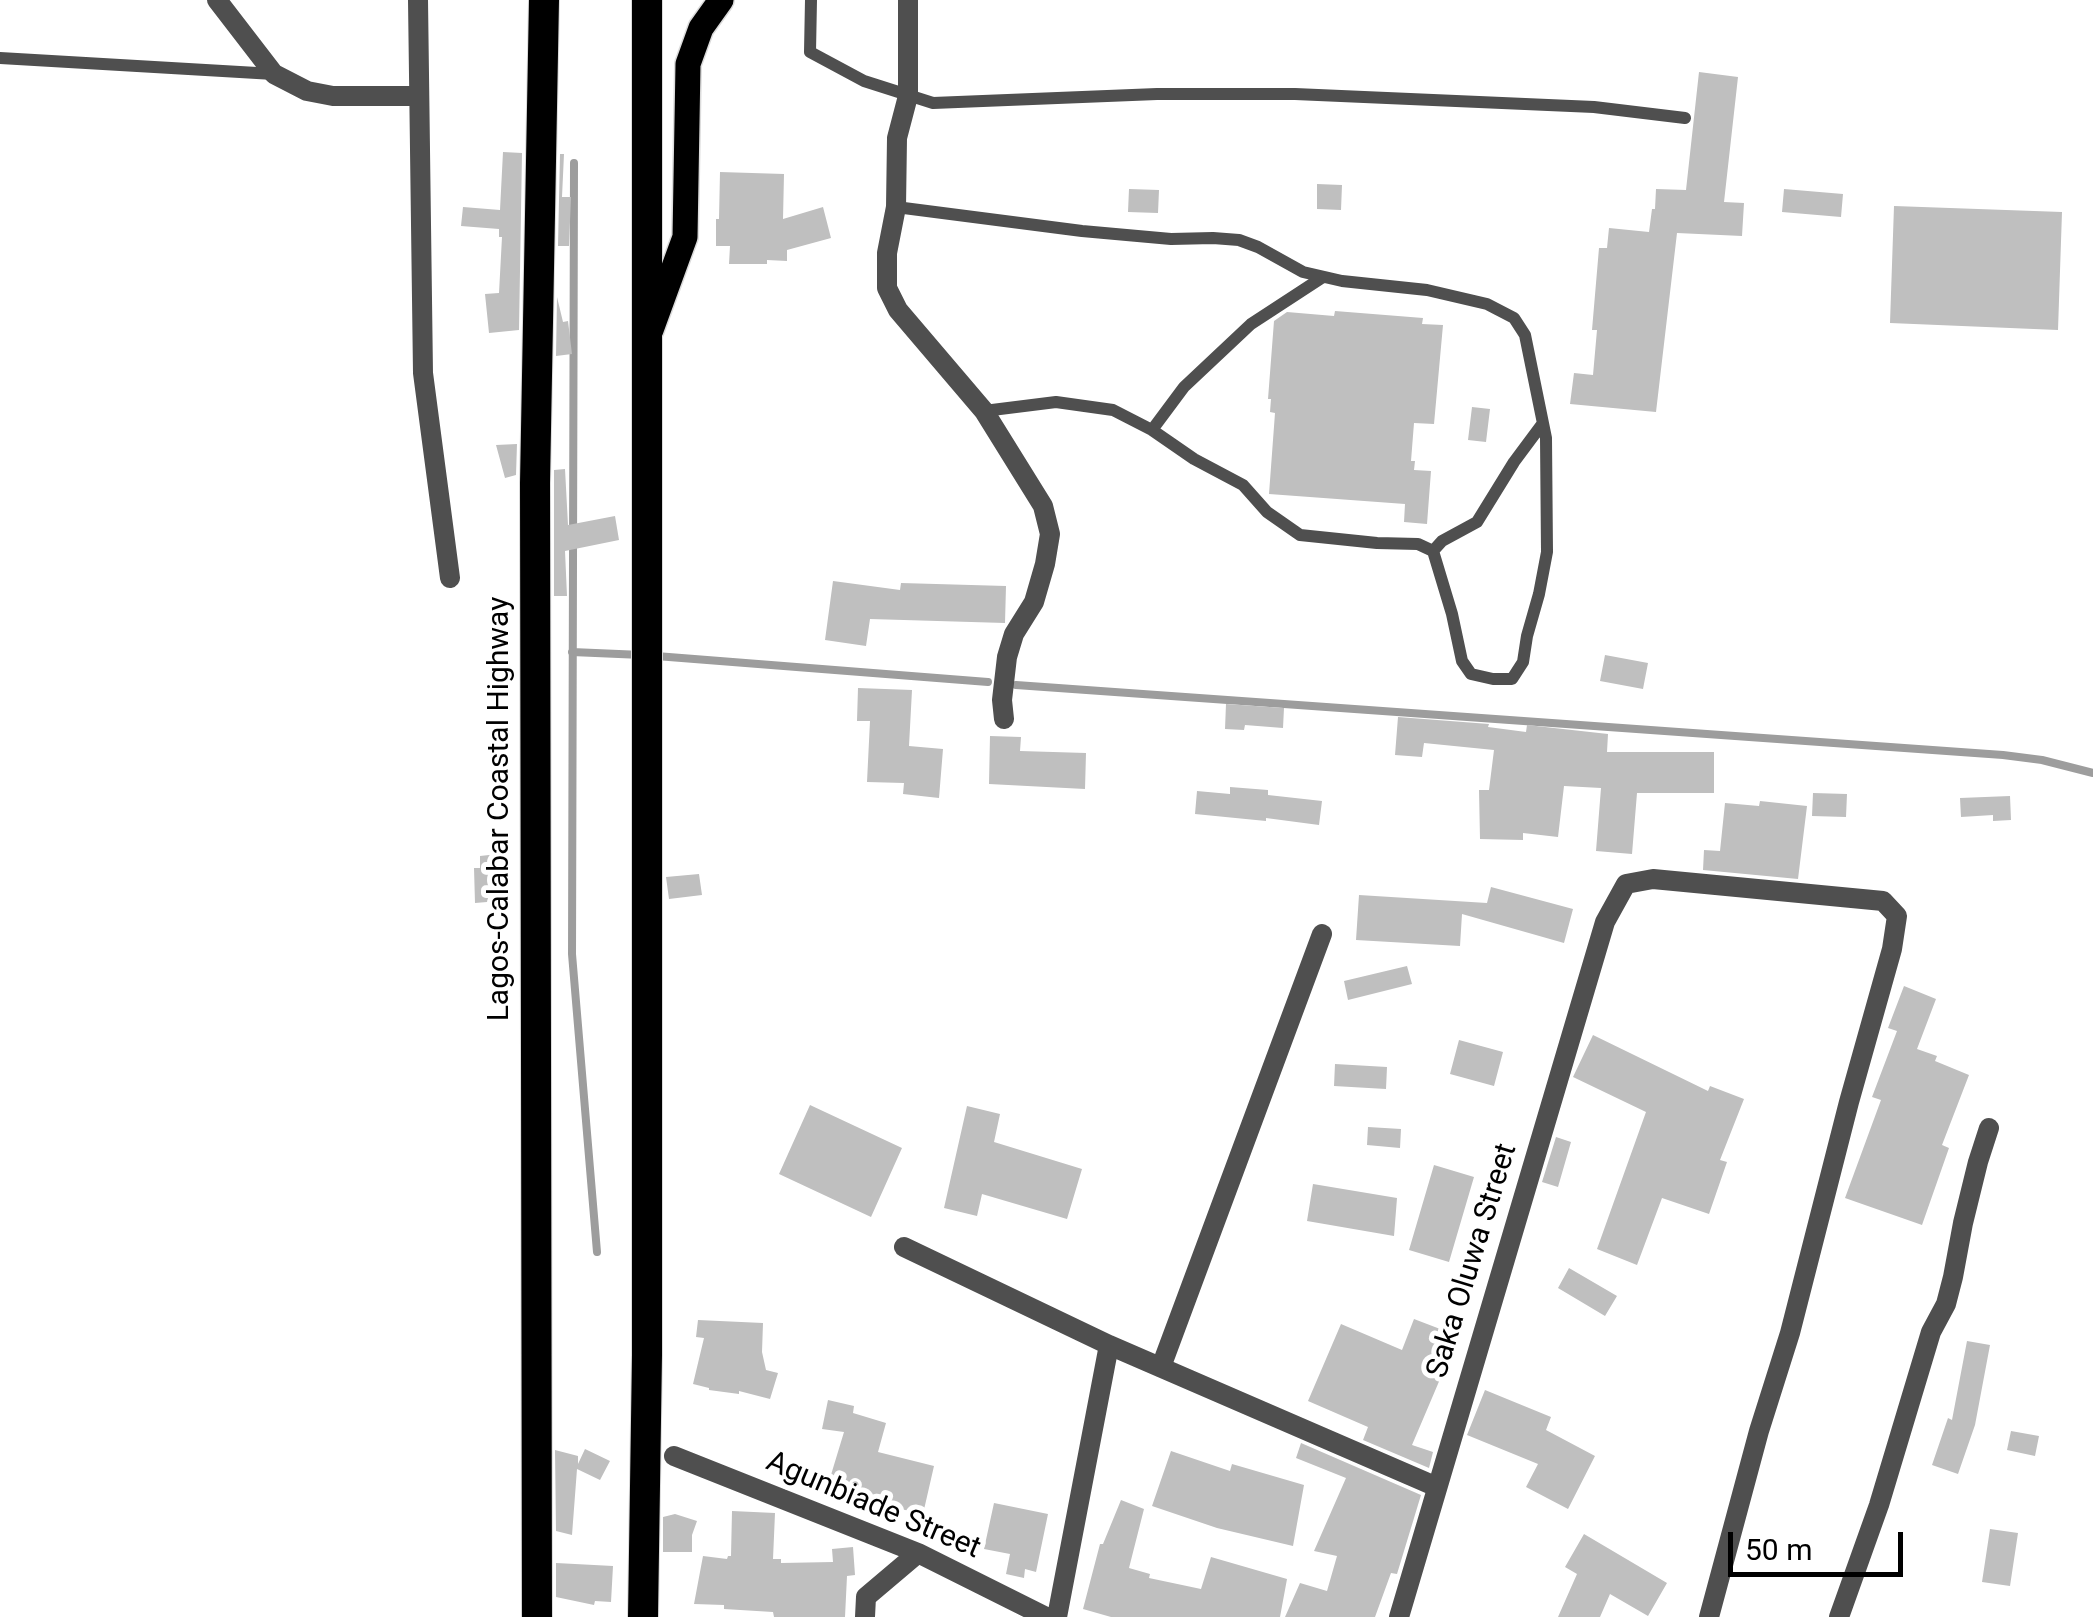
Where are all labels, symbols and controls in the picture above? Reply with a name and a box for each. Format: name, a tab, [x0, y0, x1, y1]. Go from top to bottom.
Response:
street label: Lagos-Calabar Coastal Highway	[482, 597, 518, 1021]
street label: Saka Oluwa Street	[1420, 1140, 1526, 1382]
street label: Agunbiade Street	[760, 1445, 986, 1567]
scale bar	[1733, 1512, 1908, 1574]
text: 50 m	[1745, 1532, 1812, 1567]

